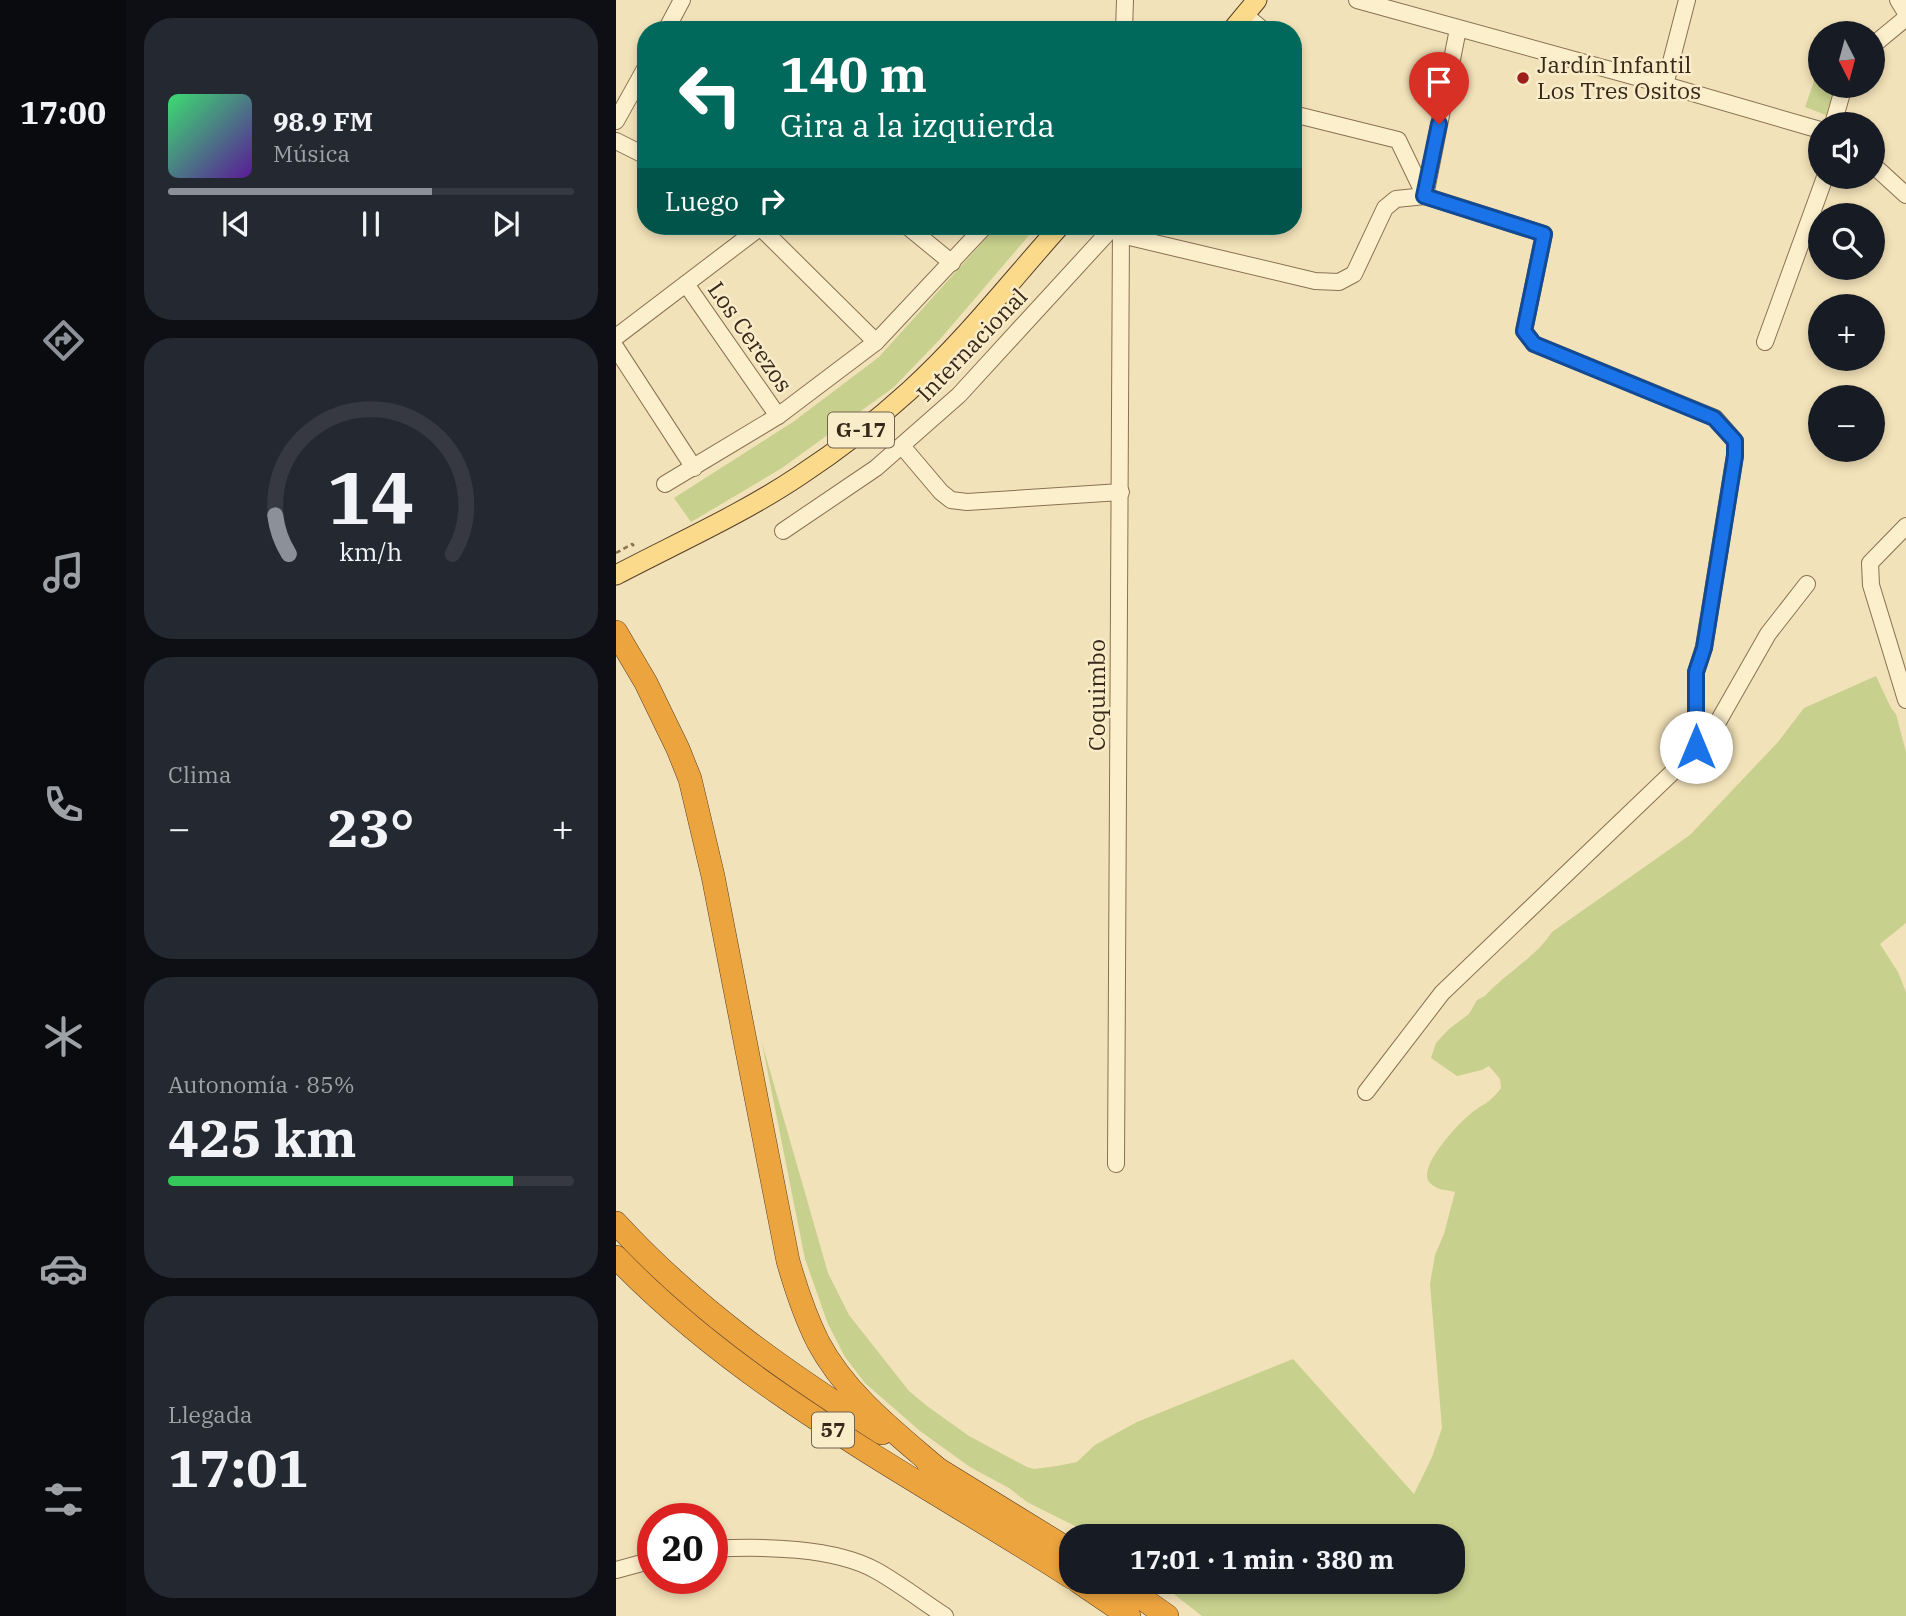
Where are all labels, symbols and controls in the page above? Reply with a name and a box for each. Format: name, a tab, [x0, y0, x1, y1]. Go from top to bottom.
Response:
north arrow	[1808, 21, 1885, 98]
map controls	[1808, 21, 1885, 462]
text: 140 m	[780, 42, 927, 105]
icon: left	[665, 49, 756, 140]
place label: Jardín Infantil Los Tres Ositos	[1537, 49, 1701, 105]
pin	[1409, 52, 1469, 124]
icon: arrive	[1420, 63, 1458, 101]
marker: Jardín Infantil Los Tres Ositos	[1515, 70, 1531, 86]
text: 17:00	[20, 91, 106, 133]
text: 98.9 FM	[273, 104, 373, 138]
text: Gira a la izquierda	[780, 104, 1055, 146]
button: sound	[1808, 112, 1885, 189]
text: Música	[273, 138, 350, 168]
icon: right	[753, 182, 791, 220]
text: Luego	[665, 184, 739, 218]
button: search	[1808, 203, 1885, 280]
icon: previous	[217, 205, 255, 243]
icon: pause	[352, 205, 390, 243]
icon: next	[487, 205, 525, 243]
street label: Los Cerezos	[702, 275, 800, 398]
street label: Internacional	[910, 281, 1033, 408]
button: +	[1808, 294, 1885, 371]
icon: directions	[39, 316, 88, 365]
button: −	[1808, 385, 1885, 462]
road number: G-17	[828, 412, 894, 448]
text: 14	[327, 450, 415, 545]
text: km/h	[339, 535, 403, 568]
icon: music	[39, 548, 88, 597]
street label: Coquimbo	[1081, 639, 1111, 751]
position arrow	[1659, 710, 1733, 784]
text: Clima	[168, 759, 232, 789]
icon: phone	[39, 780, 88, 829]
text: 23°	[328, 794, 414, 861]
text: −	[168, 803, 191, 852]
text: +	[551, 803, 574, 852]
icon: climate	[39, 1012, 88, 1061]
text: Autonomía · 85%	[168, 1069, 355, 1099]
text: 425 km	[168, 1104, 357, 1171]
icon: car	[39, 1244, 88, 1293]
text: Llegada	[168, 1399, 252, 1429]
road number: 57	[812, 1412, 854, 1448]
text: 17:01	[168, 1434, 309, 1501]
icon: filters	[39, 1475, 88, 1524]
speed limit sign: 20	[637, 1503, 728, 1594]
text: 17:01 · 1 min · 380 m	[1130, 1542, 1394, 1576]

